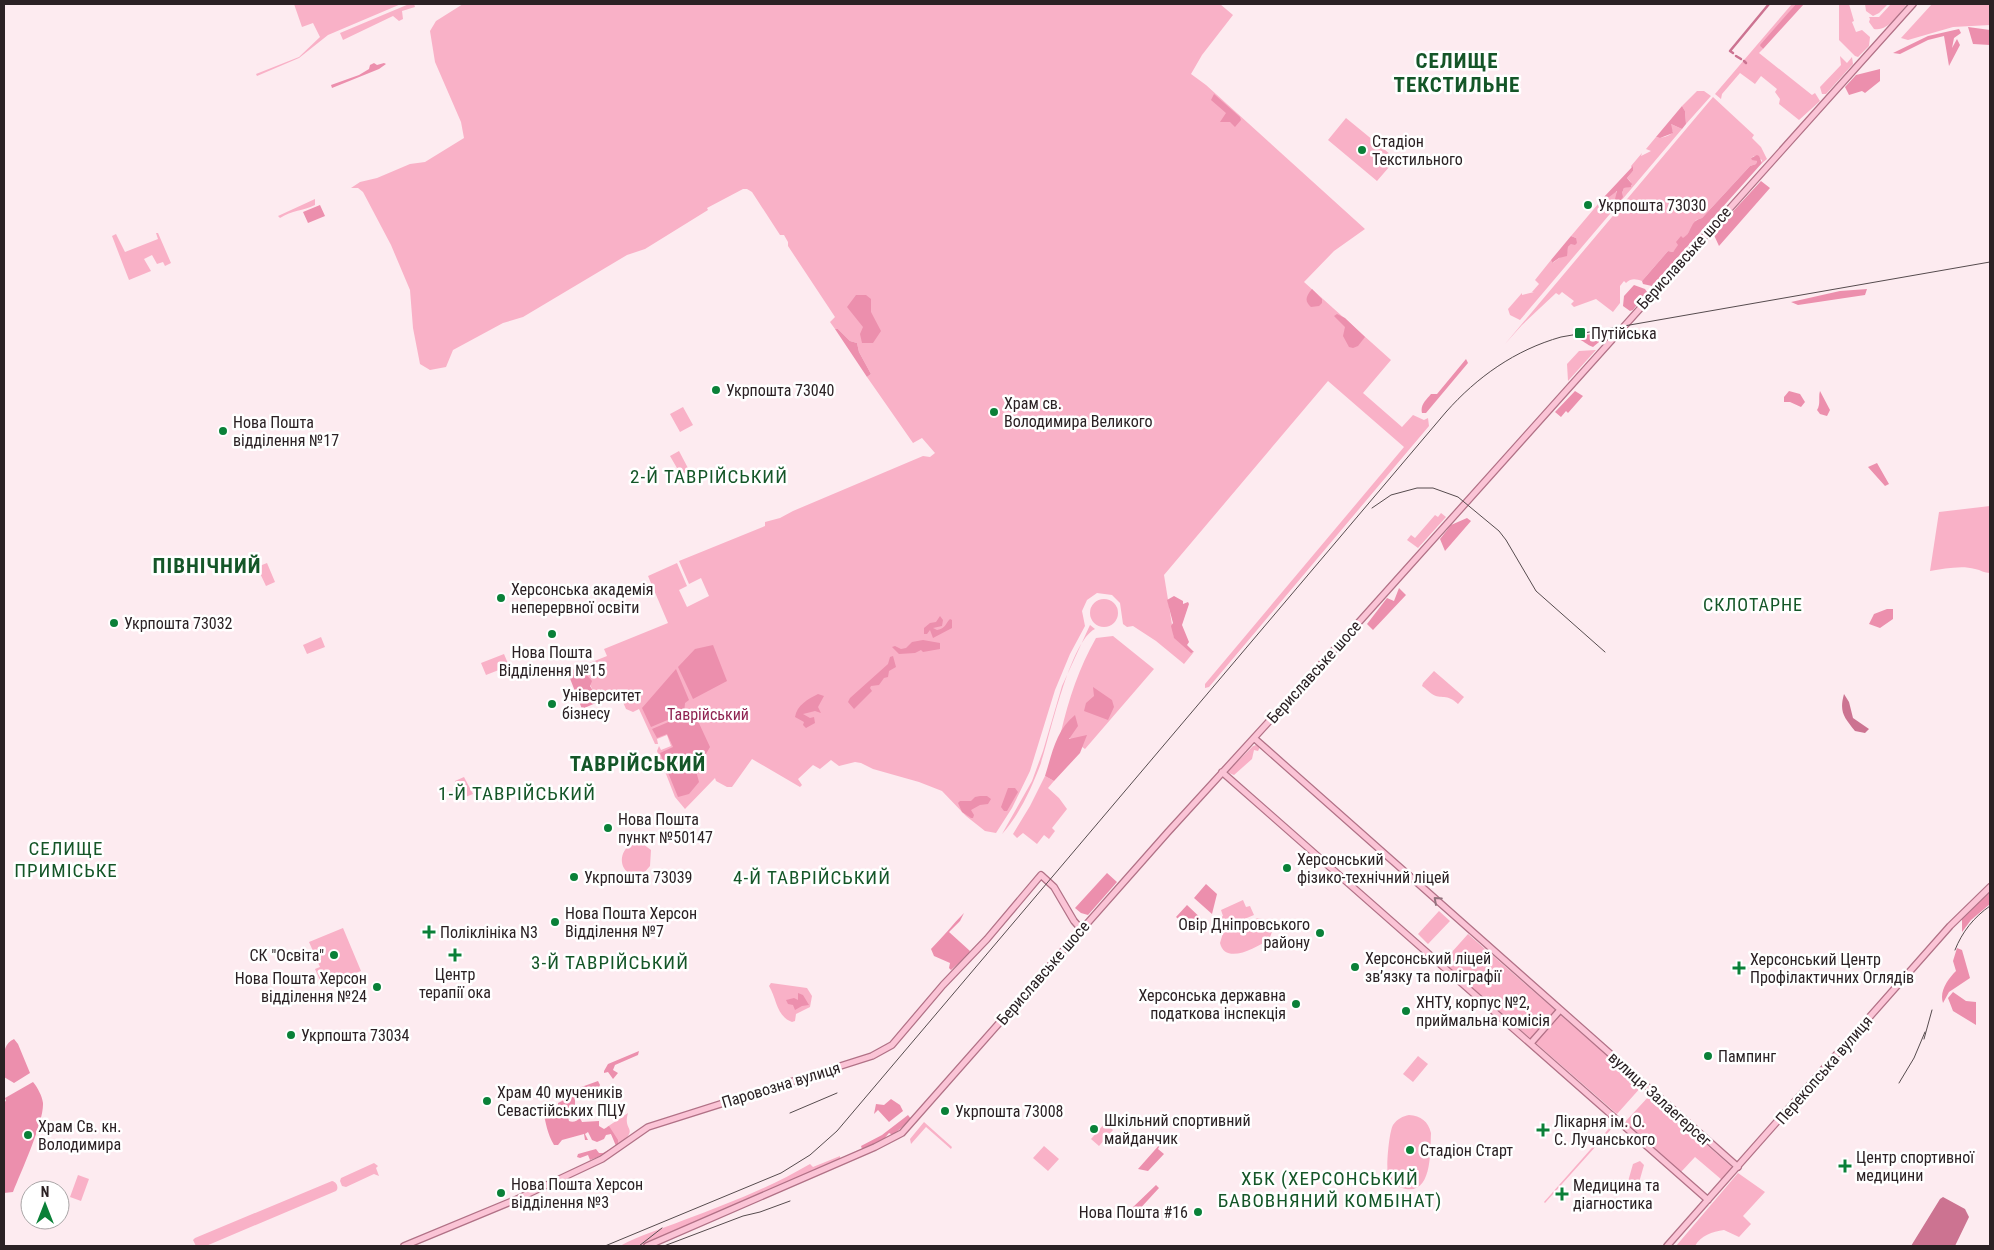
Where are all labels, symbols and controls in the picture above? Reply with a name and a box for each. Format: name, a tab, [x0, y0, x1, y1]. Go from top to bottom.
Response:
district label: СЕЛИЩЕ ТЕКСТИЛЬНЕ	[1394, 49, 1520, 97]
place label: Стадіон Текстильного	[1372, 132, 1463, 169]
marker: Стадіон Текстильного	[1356, 144, 1368, 156]
place label: Укрпошта 73030	[1598, 196, 1707, 215]
marker: Укрпошта 73030	[1582, 199, 1594, 211]
street label: Бериславське шосе	[1633, 203, 1735, 313]
place label: Путійська	[1591, 324, 1657, 343]
marker: Путійська	[1573, 326, 1587, 340]
place label: Укрпошта 73040	[726, 381, 835, 400]
marker: Укрпошта 73040	[710, 384, 722, 396]
place label: Храм св. Володимира Великого	[1004, 394, 1153, 431]
marker: Храм св. Володимира Великого	[988, 406, 1000, 418]
place label: Нова Пошта відділення №17	[233, 413, 339, 450]
marker: Нова Пошта відділення №17	[217, 425, 229, 437]
district label: 2-Й ТАВРІЙСЬКИЙ	[630, 465, 788, 488]
district label: ПІВНІЧНИЙ	[153, 554, 261, 578]
place label: Херсонська академія неперервної освіти	[511, 580, 653, 617]
marker: Херсонська академія неперервної освіти	[495, 592, 507, 604]
district label: СКЛОТАРНЕ	[1703, 594, 1803, 615]
place label: Укрпошта 73032	[124, 614, 233, 633]
marker: Укрпошта 73032	[108, 617, 120, 629]
street label: Бериславське шосе	[1263, 617, 1365, 727]
marker: Нова Пошта Відділення №15	[546, 628, 558, 640]
place label: Нова Пошта Відділення №15	[499, 643, 605, 680]
place label: Університет бізнесу	[562, 686, 641, 723]
marker: Університет бізнесу	[546, 698, 558, 710]
park label: Таврійський	[667, 705, 749, 724]
district label: ТАВРІЙСЬКИЙ	[570, 752, 706, 776]
district label: 1-Й ТАВРІЙСЬКИЙ	[438, 782, 596, 805]
place label: Нова Пошта пункт №50147	[618, 810, 713, 847]
marker: Нова Пошта пункт №50147	[602, 822, 614, 834]
district label: СЕЛИЩЕ ПРИМІСЬКЕ	[14, 837, 118, 882]
place label: Херсонський фізико-технічний ліцей	[1297, 850, 1450, 887]
marker: Херсонський фізико-технічний ліцей	[1281, 862, 1293, 874]
district label: 4-Й ТАВРІЙСЬКИЙ	[733, 866, 891, 889]
place label: Укрпошта 73039	[584, 868, 693, 887]
marker: Укрпошта 73039	[568, 871, 580, 883]
one-way arrow	[1434, 897, 1443, 906]
place label: Нова Пошта Херсон Відділення №7	[565, 904, 697, 941]
place label: Овір Дніпровського району	[1178, 915, 1310, 952]
marker: Нова Пошта Херсон Відділення №7	[549, 916, 561, 928]
street label: Бериславське шосе	[993, 917, 1093, 1029]
place label: Поліклініка N3	[440, 923, 538, 942]
marker: Поліклініка N3	[422, 925, 436, 939]
marker: Овір Дніпровського району	[1314, 927, 1326, 939]
place label: СК "Освіта"	[249, 946, 324, 965]
marker: Центр терапії ока	[448, 948, 462, 962]
marker: СК "Освіта"	[328, 949, 340, 961]
place label: Херсонський ліцей зв’язку та поліграфії	[1365, 949, 1502, 986]
place label: Херсонський Центр Профілактичних Оглядів	[1750, 950, 1914, 987]
district label: 3-Й ТАВРІЙСЬКИЙ	[531, 951, 689, 974]
marker: Херсонський ліцей зв’язку та поліграфії	[1349, 961, 1361, 973]
marker: Херсонський Центр Профілактичних Оглядів	[1732, 961, 1746, 975]
place label: Центр терапії ока	[419, 965, 491, 1002]
place label: Нова Пошта Херсон відділення №24	[235, 969, 367, 1006]
marker: Нова Пошта Херсон відділення №24	[371, 981, 383, 993]
place label: Херсонська державна податкова інспекція	[1138, 986, 1286, 1023]
place label: ХНТУ, корпус №2, приймальна комісія	[1416, 993, 1550, 1030]
marker: Херсонська державна податкова інспекція	[1290, 998, 1302, 1010]
marker: ХНТУ, корпус №2, приймальна комісія	[1400, 1005, 1412, 1017]
street label: Перекопська вулиця	[1772, 1012, 1876, 1128]
place label: Укрпошта 73034	[301, 1026, 410, 1045]
marker: Укрпошта 73034	[285, 1029, 297, 1041]
place label: Пампинг	[1718, 1047, 1776, 1066]
street label: вулиця Залаегерсег	[1605, 1048, 1715, 1150]
marker: Пампинг	[1702, 1050, 1714, 1062]
street label: Паровозна вулиця	[719, 1058, 843, 1112]
place label: Храм 40 мучеників Севастійських ПЦУ	[497, 1083, 626, 1120]
marker: Храм 40 мучеників Севастійських ПЦУ	[481, 1095, 493, 1107]
place label: Укрпошта 73008	[955, 1102, 1064, 1121]
marker: Укрпошта 73008	[939, 1105, 951, 1117]
place label: Шкільний спортивний майданчик	[1104, 1111, 1251, 1148]
place label: Лікарня ім. О. С. Лучанського	[1554, 1112, 1655, 1149]
place label: Храм Св. кн. Володимира	[38, 1117, 121, 1154]
marker: Шкільний спортивний майданчик	[1088, 1123, 1100, 1135]
marker: Лікарня ім. О. С. Лучанського	[1536, 1123, 1550, 1137]
marker: Храм Св. кн. Володимира	[22, 1129, 34, 1141]
place label: Стадіон Старт	[1420, 1141, 1513, 1160]
marker: Стадіон Старт	[1404, 1144, 1416, 1156]
place label: Центр спортивної медицини	[1856, 1148, 1975, 1185]
marker: Центр спортивної медицини	[1838, 1159, 1852, 1173]
district label: ХБК (ХЕРСОНСЬКИЙ БАВОВНЯНИЙ КОМБІНАТ)	[1218, 1167, 1442, 1212]
place label: Нова Пошта Херсон відділення №3	[511, 1175, 643, 1212]
place label: Медицина та діагностика	[1573, 1176, 1660, 1213]
north arrow	[20, 1180, 70, 1230]
text: N	[41, 1184, 49, 1200]
marker: Нова Пошта Херсон відділення №3	[495, 1187, 507, 1199]
marker: Медицина та діагностика	[1555, 1187, 1569, 1201]
place label: Нова Пошта #16	[1079, 1203, 1188, 1222]
marker: Нова Пошта #16	[1192, 1206, 1204, 1218]

